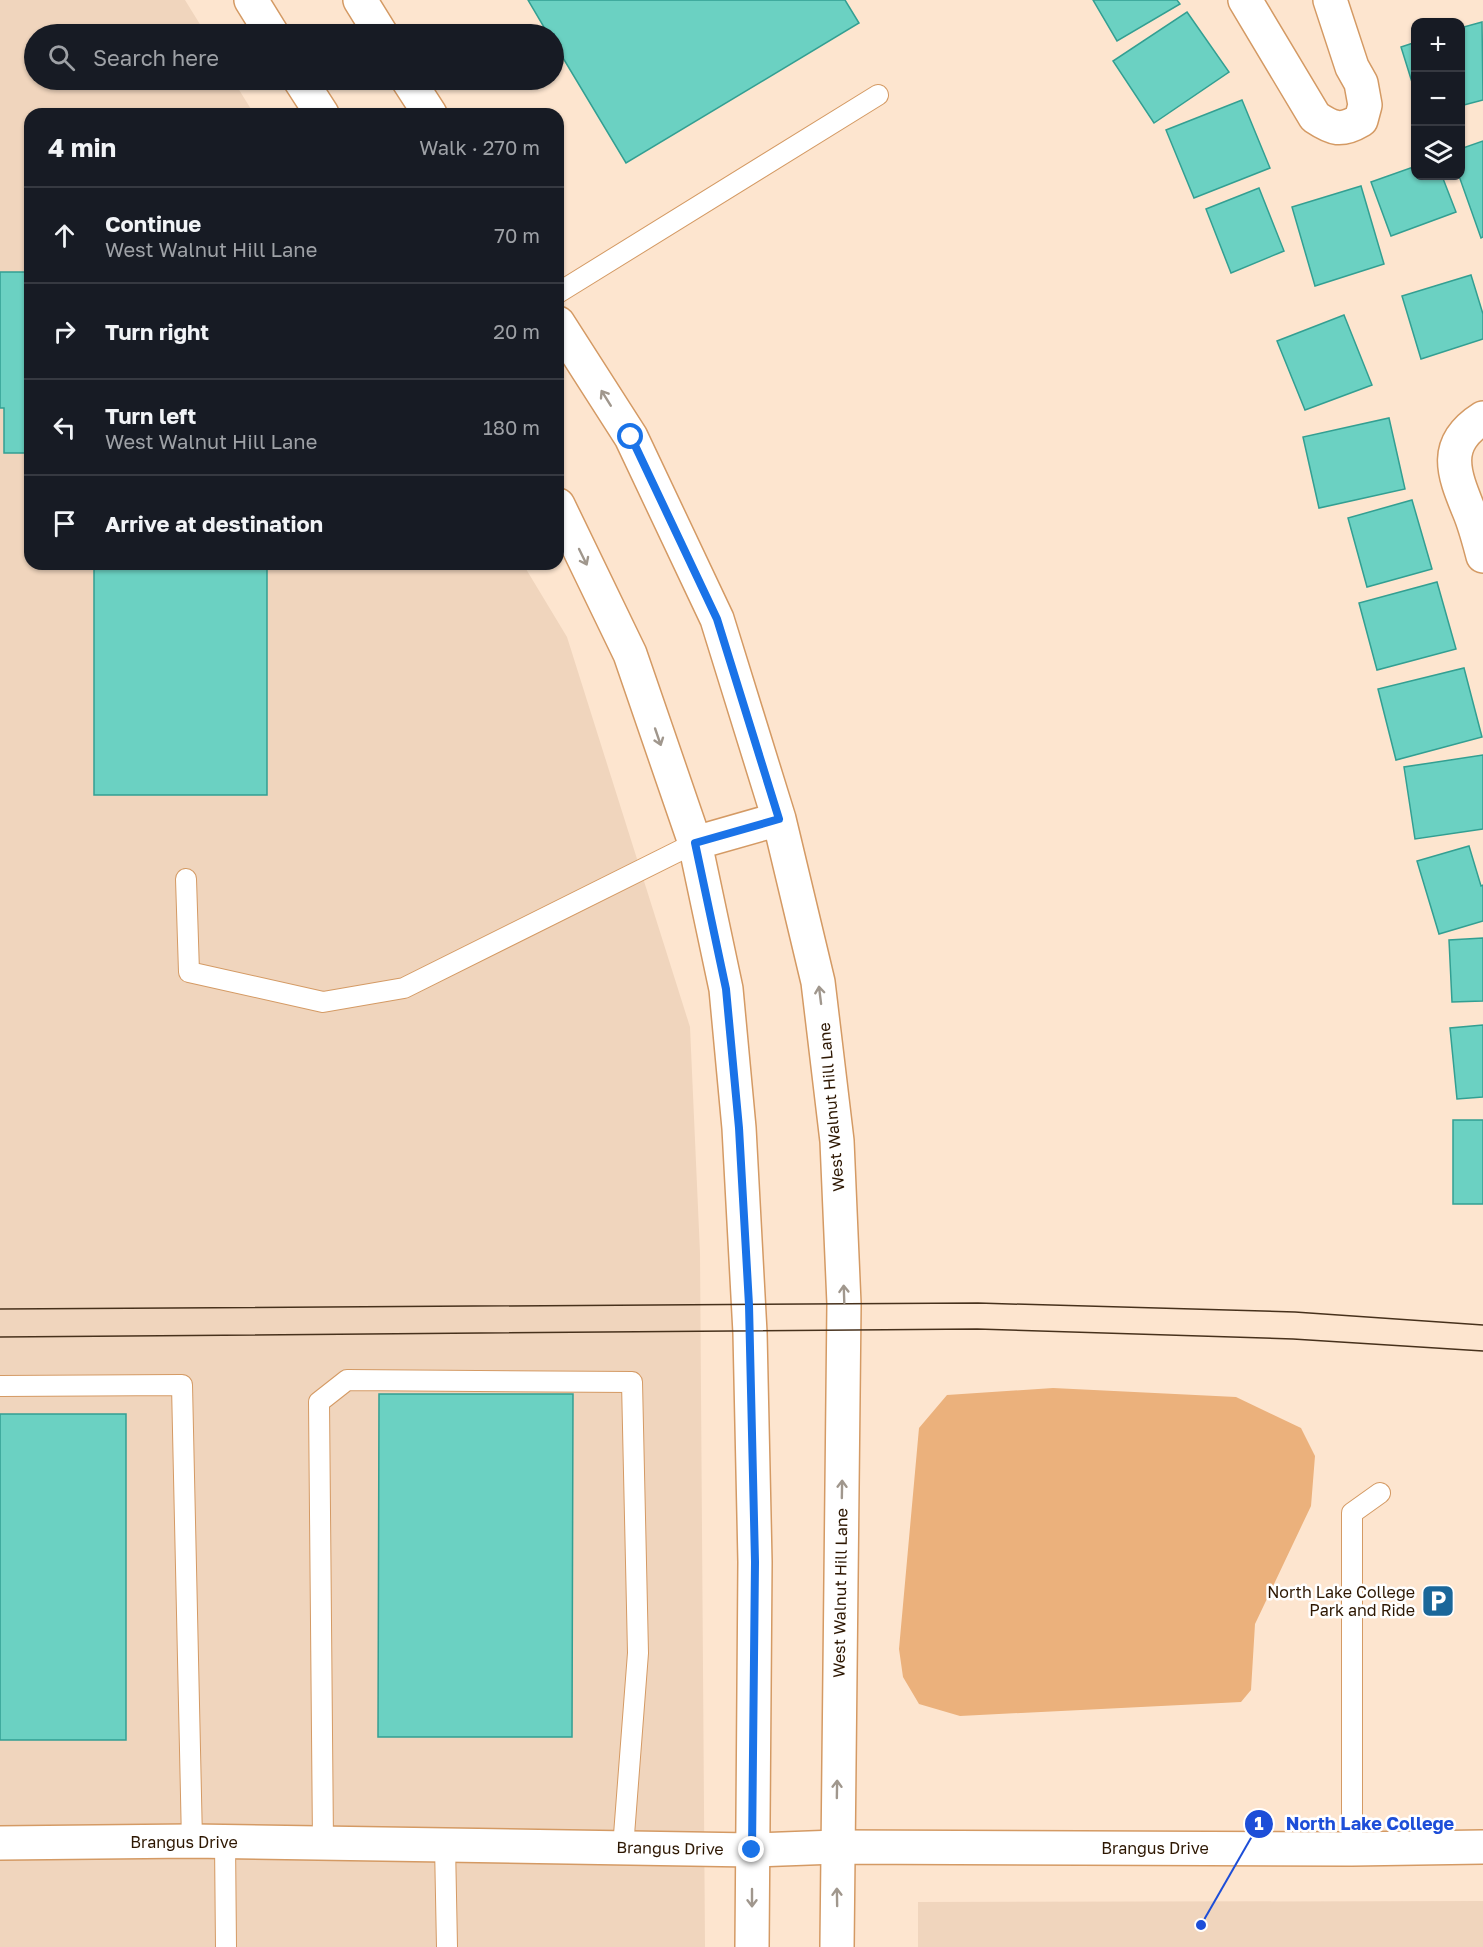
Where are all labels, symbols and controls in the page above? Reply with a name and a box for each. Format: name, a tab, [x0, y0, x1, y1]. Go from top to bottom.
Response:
map controls	[1411, 18, 1465, 180]
button: +	[1411, 18, 1465, 72]
search box	[24, 24, 564, 90]
icon: search	[45, 41, 78, 74]
text: Search here	[93, 44, 219, 71]
button: −	[1411, 72, 1465, 126]
button: layers	[1411, 126, 1465, 180]
text: 4 min	[48, 132, 116, 163]
text: Walk · 270 m	[419, 135, 540, 159]
text: Continue	[105, 210, 201, 237]
icon: ahead	[48, 219, 81, 252]
text: 70 m	[494, 223, 540, 247]
text: West Walnut Hill Lane	[105, 237, 317, 261]
icon: right	[48, 315, 81, 348]
text: Turn right	[105, 318, 209, 345]
text: 20 m	[493, 319, 540, 343]
one-way arrow	[599, 389, 612, 406]
text: Turn left	[105, 402, 196, 429]
icon: left	[48, 411, 81, 444]
text: 180 m	[483, 415, 540, 439]
route start	[617, 423, 643, 449]
text: West Walnut Hill Lane	[105, 429, 317, 453]
icon: arrive	[48, 507, 81, 540]
text: Arrive at destination	[105, 510, 323, 537]
one-way arrow	[578, 548, 590, 566]
one-way arrow	[654, 727, 665, 746]
one-way arrow	[814, 985, 825, 1005]
street label: West Walnut Hill Lane	[814, 1022, 848, 1192]
one-way arrow	[838, 1284, 849, 1304]
one-way arrow	[836, 1479, 847, 1499]
street label: West Walnut Hill Lane	[829, 1508, 851, 1678]
place label: North Lake College Park and Ride	[1267, 1582, 1415, 1620]
parking icon: North Lake College Park and Ride	[1420, 1583, 1456, 1619]
one-way arrow	[831, 1779, 843, 1799]
callout: North Lake College	[1244, 1806, 1466, 1842]
text: 1	[1254, 1812, 1264, 1834]
text: North Lake College	[1286, 1812, 1455, 1834]
street label: Brangus Drive	[130, 1832, 238, 1852]
route end	[738, 1836, 764, 1862]
street label: Brangus Drive	[616, 1837, 724, 1859]
street label: Brangus Drive	[1101, 1838, 1209, 1858]
one-way arrow	[831, 1887, 842, 1907]
one-way arrow	[746, 1888, 758, 1908]

